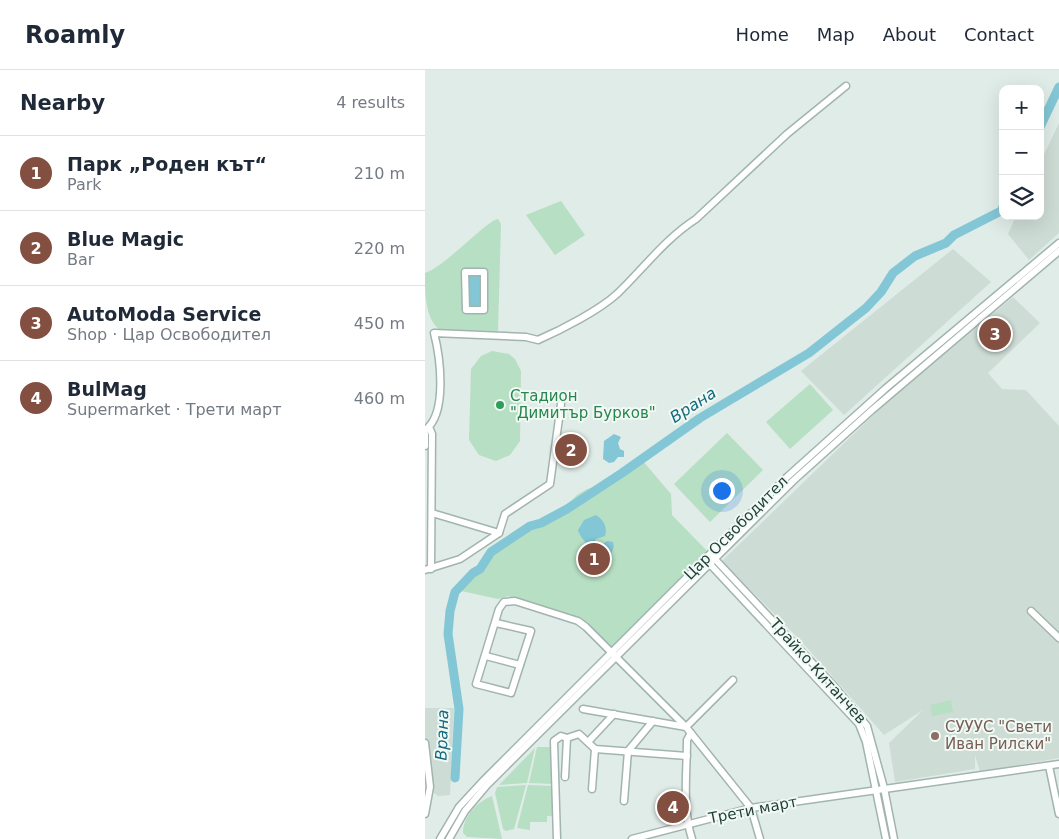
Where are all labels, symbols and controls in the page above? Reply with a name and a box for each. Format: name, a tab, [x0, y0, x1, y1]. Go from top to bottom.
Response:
text: Roamly	[25, 21, 125, 49]
text: Home	[736, 24, 789, 45]
text: Map	[817, 24, 855, 45]
text: About	[883, 24, 936, 45]
text: Contact	[964, 24, 1034, 45]
map controls	[999, 85, 1044, 220]
button: +	[999, 85, 1044, 130]
text: Nearby	[20, 91, 105, 115]
text: 4 results	[336, 93, 405, 112]
button: −	[999, 130, 1044, 175]
text: Парк „Роден кът“	[67, 153, 267, 175]
text: 1	[30, 164, 42, 183]
text: 210 m	[354, 164, 405, 183]
text: Park	[67, 175, 102, 194]
button: layers	[999, 175, 1044, 220]
text: Blue Magic	[67, 228, 184, 250]
text: 2	[30, 239, 42, 258]
text: 220 m	[354, 239, 405, 258]
text: Bar	[67, 250, 94, 269]
text: AutoModa Service	[67, 303, 261, 325]
text: 3	[30, 314, 42, 333]
text: 450 m	[354, 314, 405, 333]
pin: 3	[979, 315, 1011, 353]
text: Shop · Цар Освободител	[67, 325, 271, 344]
text: BulMag	[67, 378, 147, 400]
water label: Врана	[666, 383, 720, 427]
place label: Стадион "Димитър Бурков"	[510, 387, 656, 422]
text: 4	[30, 389, 42, 408]
text: 460 m	[354, 389, 405, 408]
marker: Стадион "Димитър Бурков"	[494, 399, 506, 411]
text: Supermarket · Трети март	[67, 400, 282, 419]
pin: 2	[555, 431, 587, 469]
street label: Цар Освободител	[680, 472, 792, 584]
your location	[709, 478, 735, 504]
pin: 1	[578, 540, 610, 578]
street label: Трайко Китанчев	[765, 614, 870, 727]
water label: Врана	[432, 709, 452, 761]
place label: СУУУС "Свети Иван Рилски"	[945, 718, 1052, 753]
marker: СУУУС "Свети Иван Рилски"	[929, 730, 941, 742]
pin: 4	[657, 788, 689, 826]
street label: Трети март	[706, 793, 799, 828]

